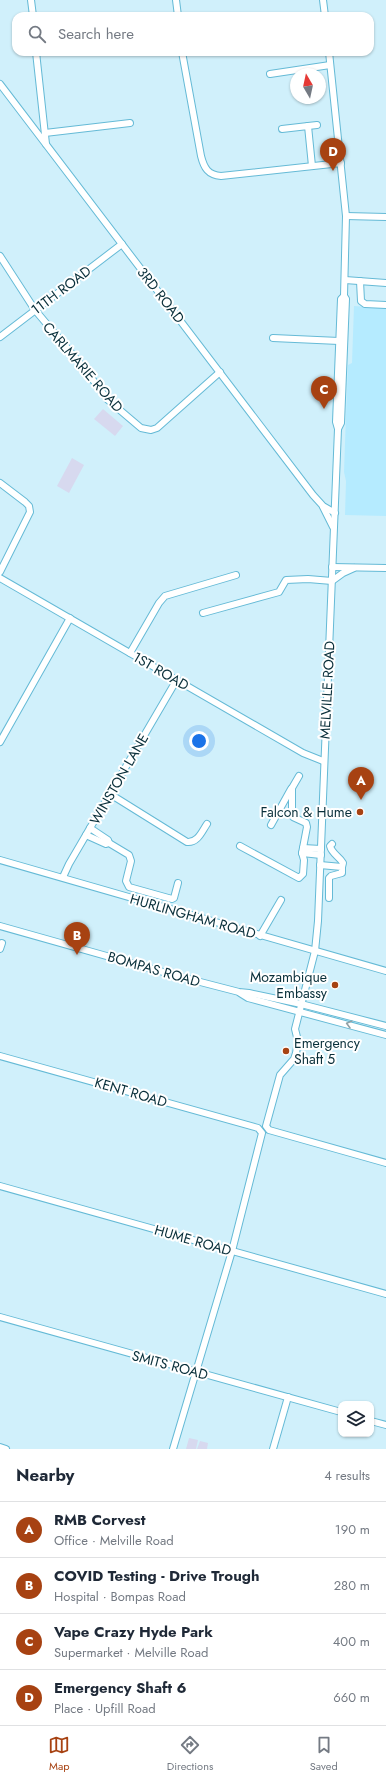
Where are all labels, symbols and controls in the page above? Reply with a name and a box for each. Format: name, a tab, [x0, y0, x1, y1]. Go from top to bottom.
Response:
search box	[12, 12, 374, 56]
icon: search	[26, 23, 48, 45]
text: Search here	[58, 23, 134, 45]
north arrow	[290, 68, 326, 104]
pin: D	[320, 138, 346, 171]
street label: 11TH ROAD	[27, 261, 95, 319]
street label: 3RD ROAD	[133, 263, 189, 327]
street label: CARLMARIE ROAD	[38, 318, 128, 416]
pin: C	[311, 376, 337, 409]
street label: MELVILLE ROAD	[314, 640, 340, 740]
street label: 1ST ROAD	[129, 647, 193, 695]
street label: WINSTON LANE	[85, 730, 153, 828]
your location	[189, 731, 209, 751]
pin: A	[348, 767, 374, 800]
place label: Falcon & Hume	[260, 802, 352, 822]
marker: Falcon & Hume	[355, 807, 365, 817]
street label: HURLINGHAM ROAD	[128, 888, 258, 944]
pin: B	[64, 922, 90, 955]
street label: BOMPAS ROAD	[105, 946, 203, 992]
place label: Mozambique Embassy	[250, 967, 328, 1003]
marker: Mozambique Embassy	[330, 980, 340, 990]
one-way arrow	[345, 1020, 352, 1029]
place label: Emergency Shaft 5	[294, 1033, 361, 1069]
marker: Emergency Shaft 5	[281, 1046, 291, 1056]
street label: KENT ROAD	[92, 1072, 170, 1112]
street label: HUME ROAD	[152, 1219, 234, 1261]
street label: SMITS ROAD	[130, 1345, 210, 1385]
map controls	[338, 1401, 374, 1437]
button: layers	[338, 1401, 374, 1437]
text: Nearby	[16, 1463, 74, 1487]
text: 4 results	[324, 1466, 370, 1485]
text: RMB Corvest	[54, 1509, 145, 1531]
text: A	[24, 1520, 34, 1539]
text: 190 m	[335, 1520, 370, 1539]
text: Office · Melville Road	[54, 1531, 174, 1550]
text: COVID Testing - Drive Trough	[54, 1565, 259, 1587]
text: B	[25, 1576, 33, 1595]
text: 280 m	[334, 1576, 370, 1595]
text: Hospital · Bompas Road	[54, 1587, 186, 1606]
text: Vape Crazy Hyde Park	[54, 1621, 213, 1643]
text: C	[24, 1632, 34, 1651]
text: 400 m	[333, 1632, 370, 1651]
text: Supermarket · Melville Road	[54, 1643, 208, 1662]
text: Emergency Shaft 6	[54, 1677, 186, 1699]
text: D	[24, 1688, 34, 1707]
text: 660 m	[333, 1688, 370, 1707]
text: Place · Upfill Road	[54, 1699, 156, 1718]
tab: Map	[48, 1734, 70, 1774]
tab: Directions	[167, 1734, 213, 1774]
tab: Saved	[310, 1734, 338, 1774]

